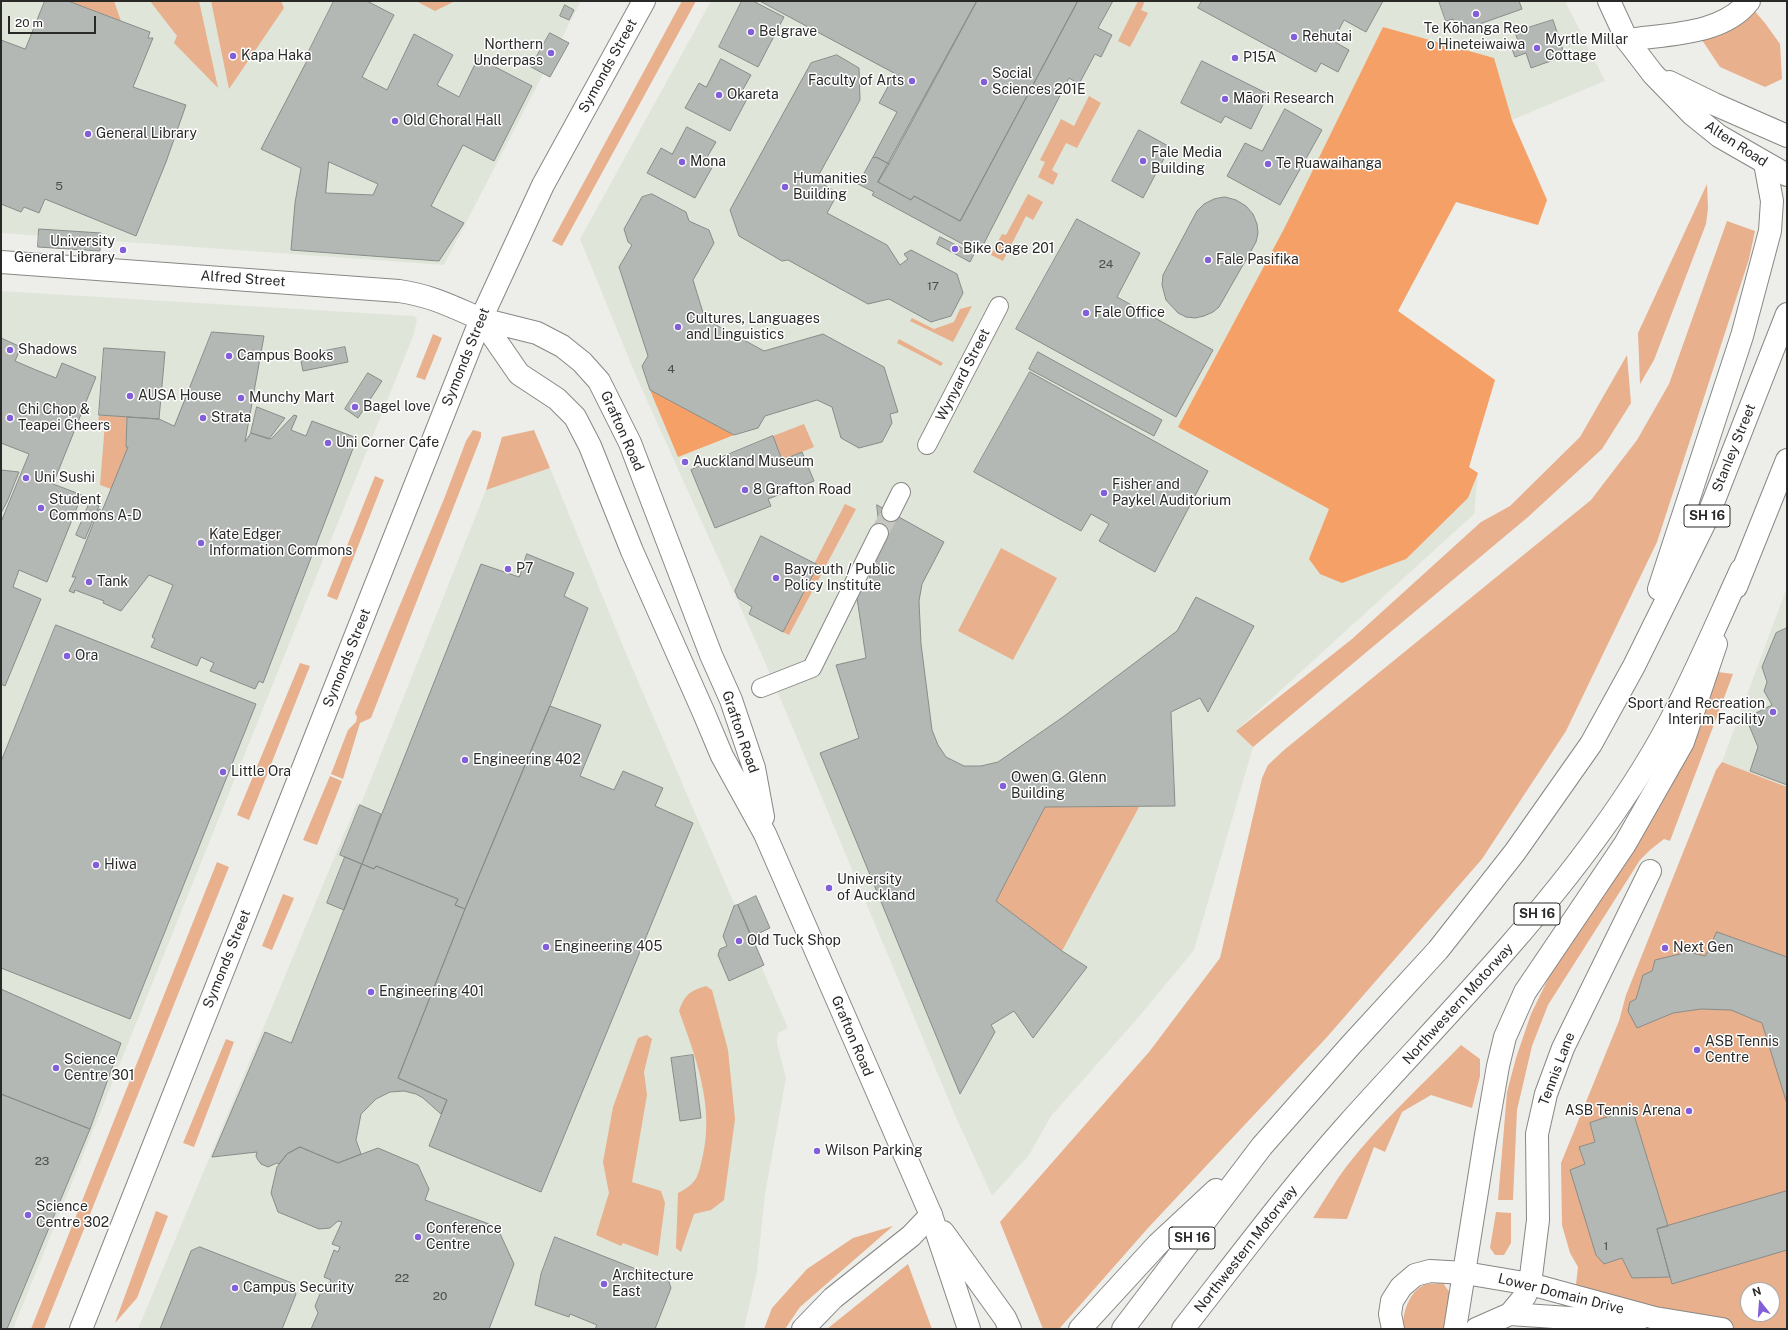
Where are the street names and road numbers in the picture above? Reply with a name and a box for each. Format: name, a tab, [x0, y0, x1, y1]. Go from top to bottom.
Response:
street label: Symonds Street	[575, 16, 641, 116]
street label: Alten Road	[1701, 117, 1771, 171]
street label: Alfred Street	[200, 268, 286, 290]
street label: Symonds Street	[439, 305, 493, 409]
street label: Wynyard Street	[932, 326, 994, 424]
street label: Grafton Road	[597, 388, 647, 474]
street label: Stanley Street	[1709, 401, 1759, 495]
road number: SH 16	[1684, 505, 1730, 527]
street label: Symonds Street	[320, 606, 374, 710]
street label: Grafton Road	[718, 689, 762, 775]
road number: SH 16	[1514, 903, 1560, 925]
street label: Symonds Street	[200, 907, 254, 1011]
street label: Northwestern Motorway	[1399, 940, 1517, 1068]
street label: Grafton Road	[827, 993, 877, 1079]
street label: Tennis Lane	[1535, 1030, 1579, 1108]
street label: Northwestern Motorway	[1191, 1182, 1301, 1316]
road number: SH 16	[1169, 1227, 1215, 1249]
street label: Lower Domain Drive	[1496, 1270, 1626, 1318]

